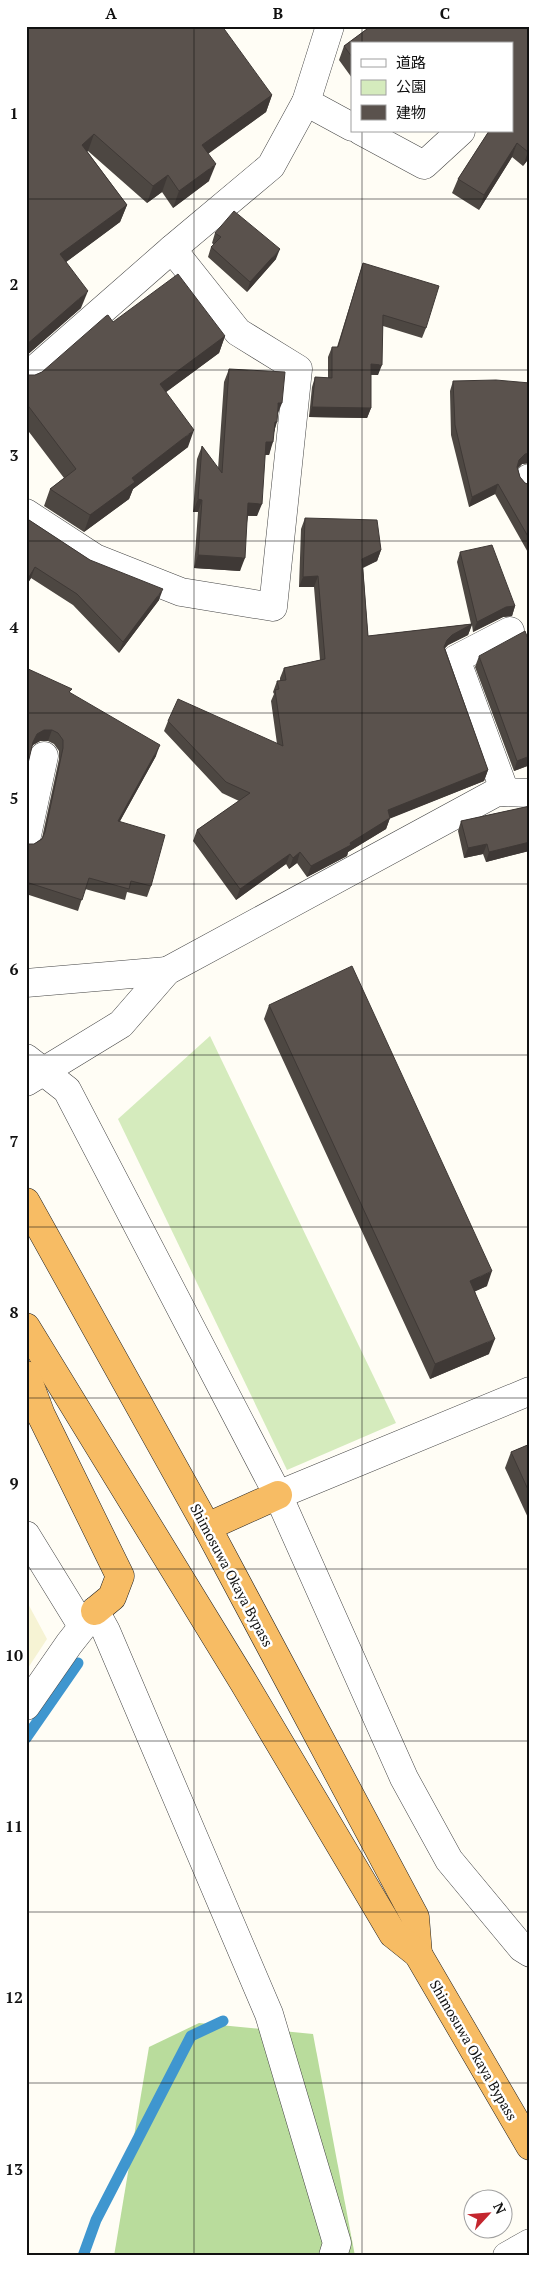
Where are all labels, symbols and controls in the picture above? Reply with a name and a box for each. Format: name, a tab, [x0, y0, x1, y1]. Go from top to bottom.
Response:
text: A	[105, 2, 117, 24]
text: B	[273, 2, 283, 24]
text: C	[440, 2, 450, 24]
legend	[351, 42, 514, 132]
text: 道路	[396, 52, 426, 72]
text: 公園	[396, 76, 426, 96]
text: 1	[9, 102, 19, 124]
text: 建物	[396, 102, 426, 122]
text: 2	[9, 273, 19, 295]
text: 3	[9, 444, 19, 466]
text: 4	[9, 616, 19, 638]
text: 5	[9, 787, 19, 809]
text: 6	[9, 958, 19, 980]
text: 7	[9, 1130, 19, 1152]
text: 8	[9, 1301, 19, 1323]
text: 9	[9, 1472, 19, 1494]
street label: Shimosuwa Okaya Bypass	[186, 1500, 278, 1650]
text: 10	[5, 1644, 23, 1666]
text: 11	[5, 1815, 23, 1837]
street label: Shimosuwa Okaya Bypass	[426, 1976, 522, 2124]
text: 12	[5, 1986, 23, 2008]
text: 13	[5, 2158, 23, 2180]
north arrow	[464, 2190, 514, 2240]
text: N	[489, 2199, 511, 2217]

